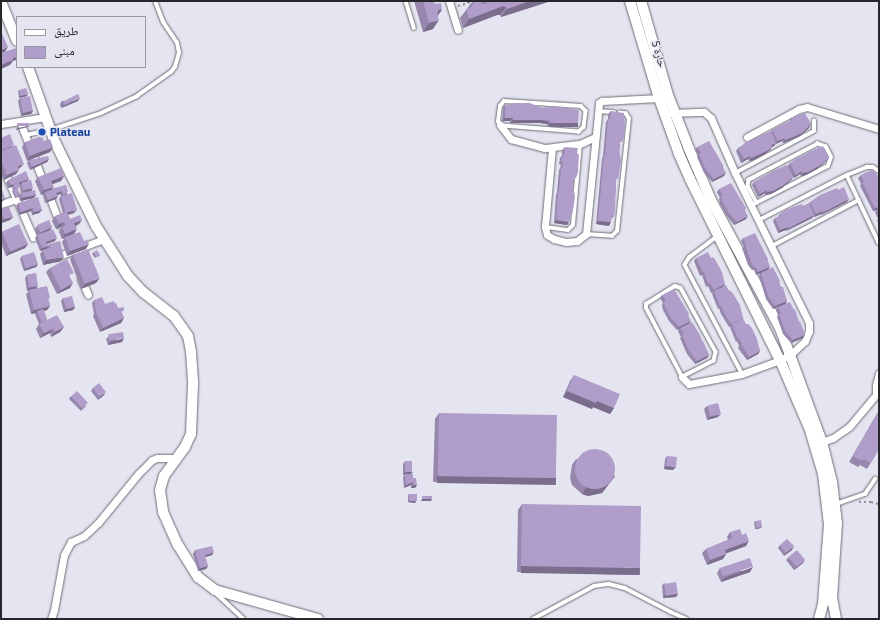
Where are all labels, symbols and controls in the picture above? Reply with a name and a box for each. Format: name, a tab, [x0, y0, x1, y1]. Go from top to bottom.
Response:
legend	[16, 16, 146, 68]
text: طريق	[54, 23, 79, 37]
street label: حارة 5	[649, 39, 669, 69]
text: مبنى	[54, 43, 75, 57]
place label: Plateau	[50, 125, 90, 139]
marker: Plateau	[37, 127, 47, 137]

